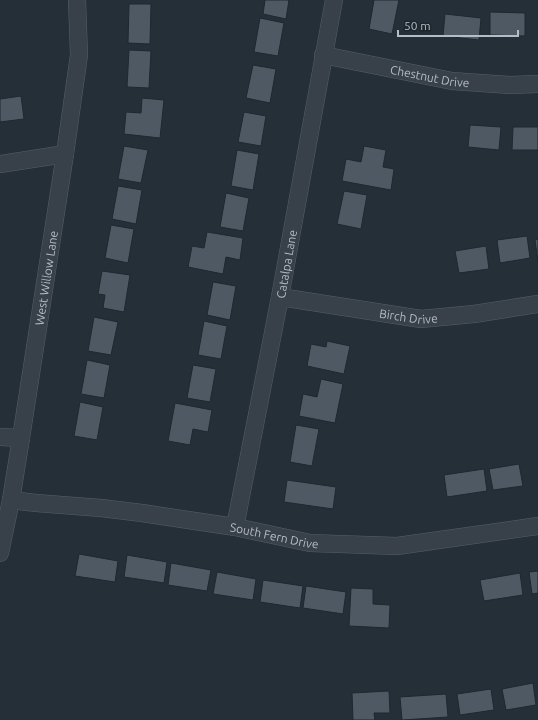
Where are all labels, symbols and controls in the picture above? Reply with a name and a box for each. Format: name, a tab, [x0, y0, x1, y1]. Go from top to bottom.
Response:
scale bar	[398, 12, 518, 38]
text: 50 m	[404, 19, 431, 32]
street label: Chestnut Drive	[389, 62, 470, 89]
street label: Catalpa Lane	[273, 229, 299, 299]
street label: West Willow Lane	[32, 230, 60, 326]
street label: Birch Drive	[378, 306, 438, 326]
street label: South Fern Drive	[229, 520, 319, 550]

